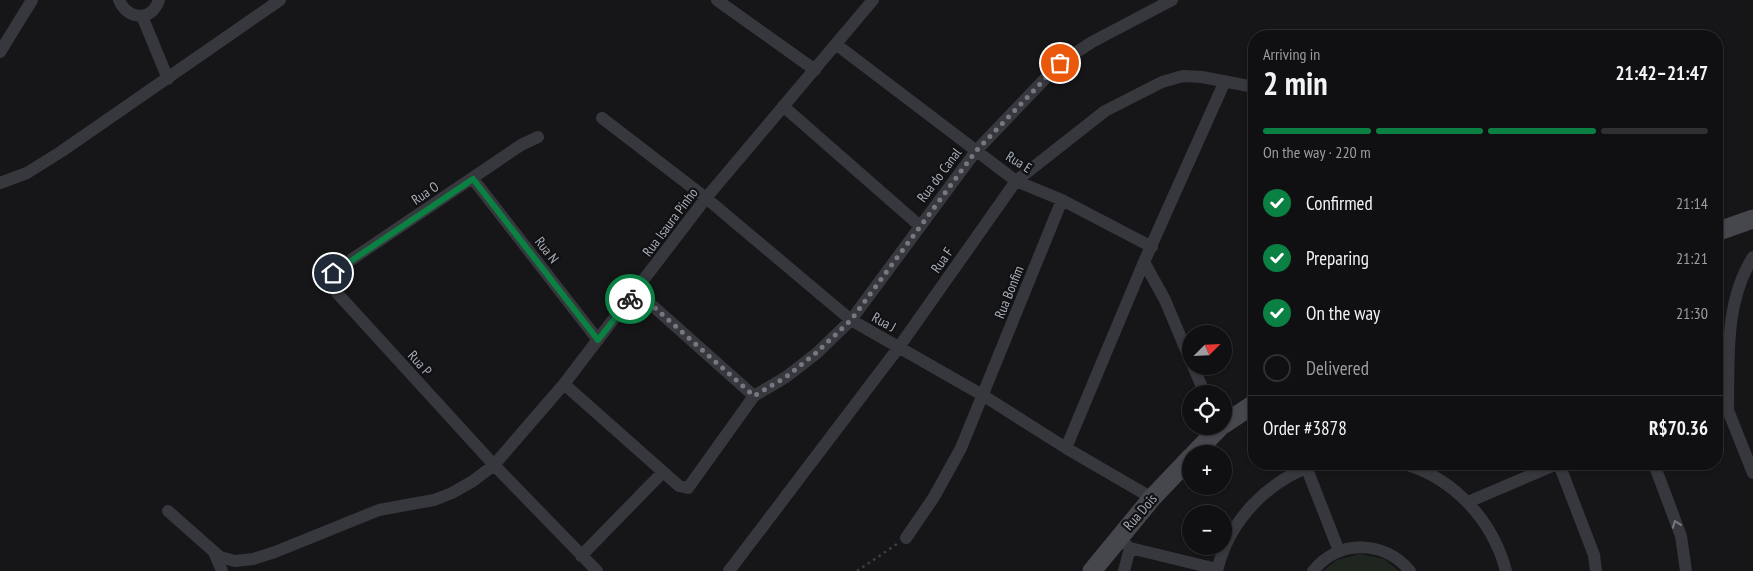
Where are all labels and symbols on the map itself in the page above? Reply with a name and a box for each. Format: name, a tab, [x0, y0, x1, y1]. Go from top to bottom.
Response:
pin	[1039, 42, 1081, 84]
street label: Rua do Canal	[913, 144, 966, 206]
street label: Rua E	[1003, 147, 1035, 177]
street label: Rua O	[408, 177, 442, 209]
street label: Rua Isaura Pinho	[638, 184, 702, 260]
street label: Rua N	[531, 233, 563, 267]
street label: Rua F	[927, 244, 957, 276]
pin	[312, 252, 354, 294]
street label: Rua Bonfim	[990, 263, 1028, 321]
courier	[605, 274, 655, 324]
street label: Rua J	[869, 308, 899, 336]
north arrow	[1182, 325, 1232, 375]
street label: Rua P	[404, 347, 436, 379]
street label: Rua Dois	[1119, 490, 1161, 534]
one-way arrow	[1672, 520, 1682, 528]

